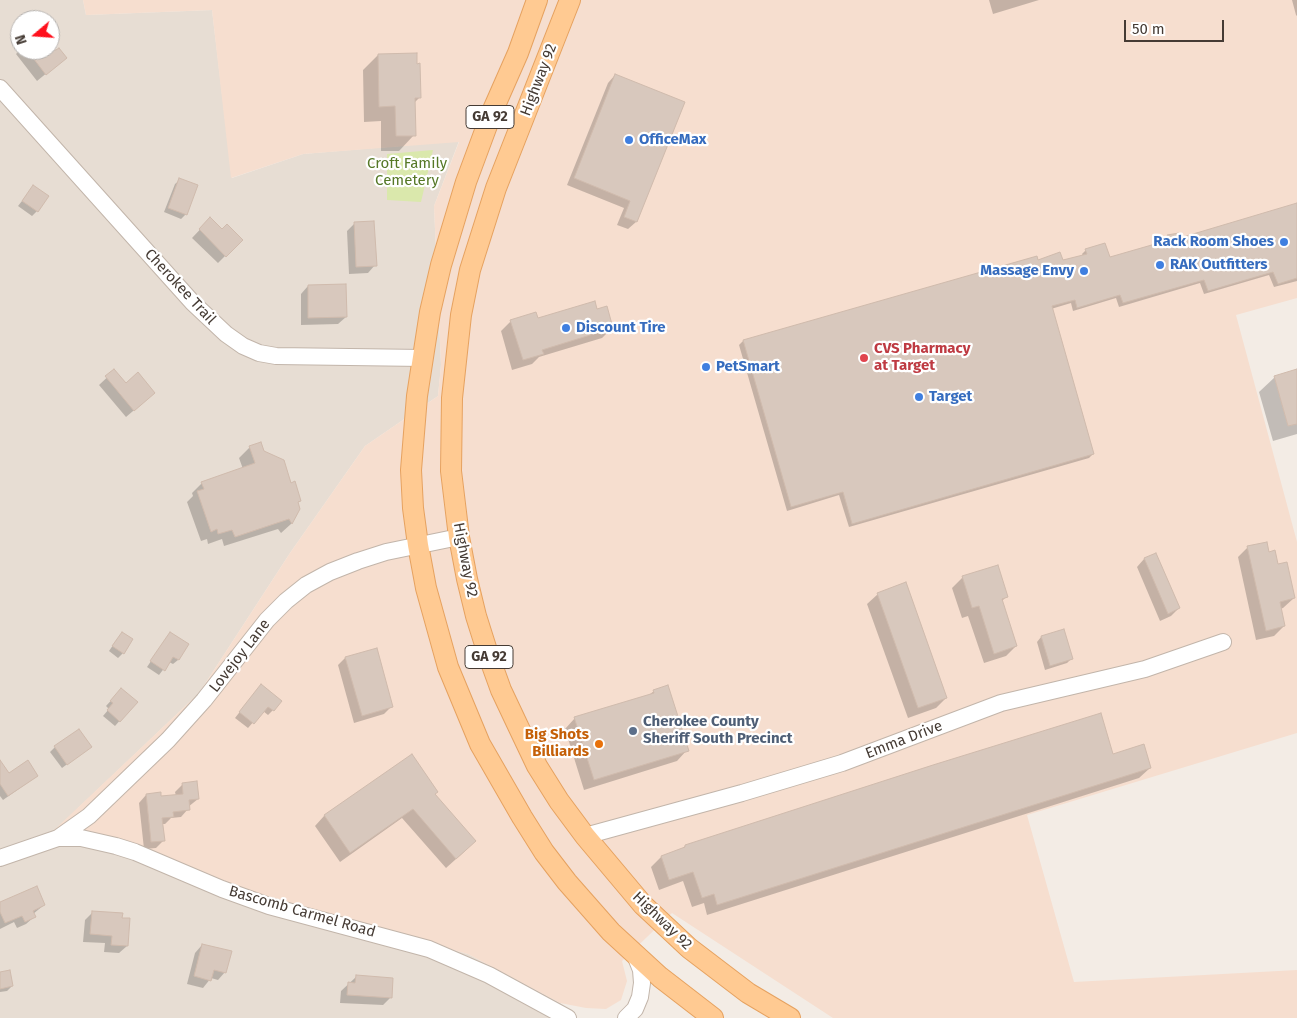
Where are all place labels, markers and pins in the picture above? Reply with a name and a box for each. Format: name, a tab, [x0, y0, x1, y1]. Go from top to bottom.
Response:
place label: OfficeMax	[639, 131, 707, 149]
marker: OfficeMax	[623, 134, 635, 146]
place label: Rack Room Shoes	[1153, 233, 1274, 251]
marker: Rack Room Shoes	[1278, 236, 1290, 248]
place label: RAK Outfitters	[1170, 256, 1268, 274]
marker: RAK Outfitters	[1154, 259, 1166, 271]
place label: Massage Envy	[980, 262, 1074, 280]
marker: Massage Envy	[1078, 265, 1090, 277]
place label: Discount Tire	[576, 319, 666, 337]
marker: Discount Tire	[560, 322, 572, 334]
place label: CVS Pharmacy at Target	[874, 340, 971, 375]
marker: CVS Pharmacy at Target	[858, 352, 870, 364]
place label: PetSmart	[716, 358, 780, 376]
marker: PetSmart	[700, 361, 712, 373]
place label: Target	[929, 388, 972, 406]
marker: Target	[913, 391, 925, 403]
place label: Cherokee County Sheriff South Precinct	[643, 713, 793, 748]
marker: Cherokee County Sheriff South Precinct	[627, 725, 639, 737]
place label: Big Shots Billiards	[525, 726, 589, 761]
marker: Big Shots Billiards	[593, 738, 605, 750]

